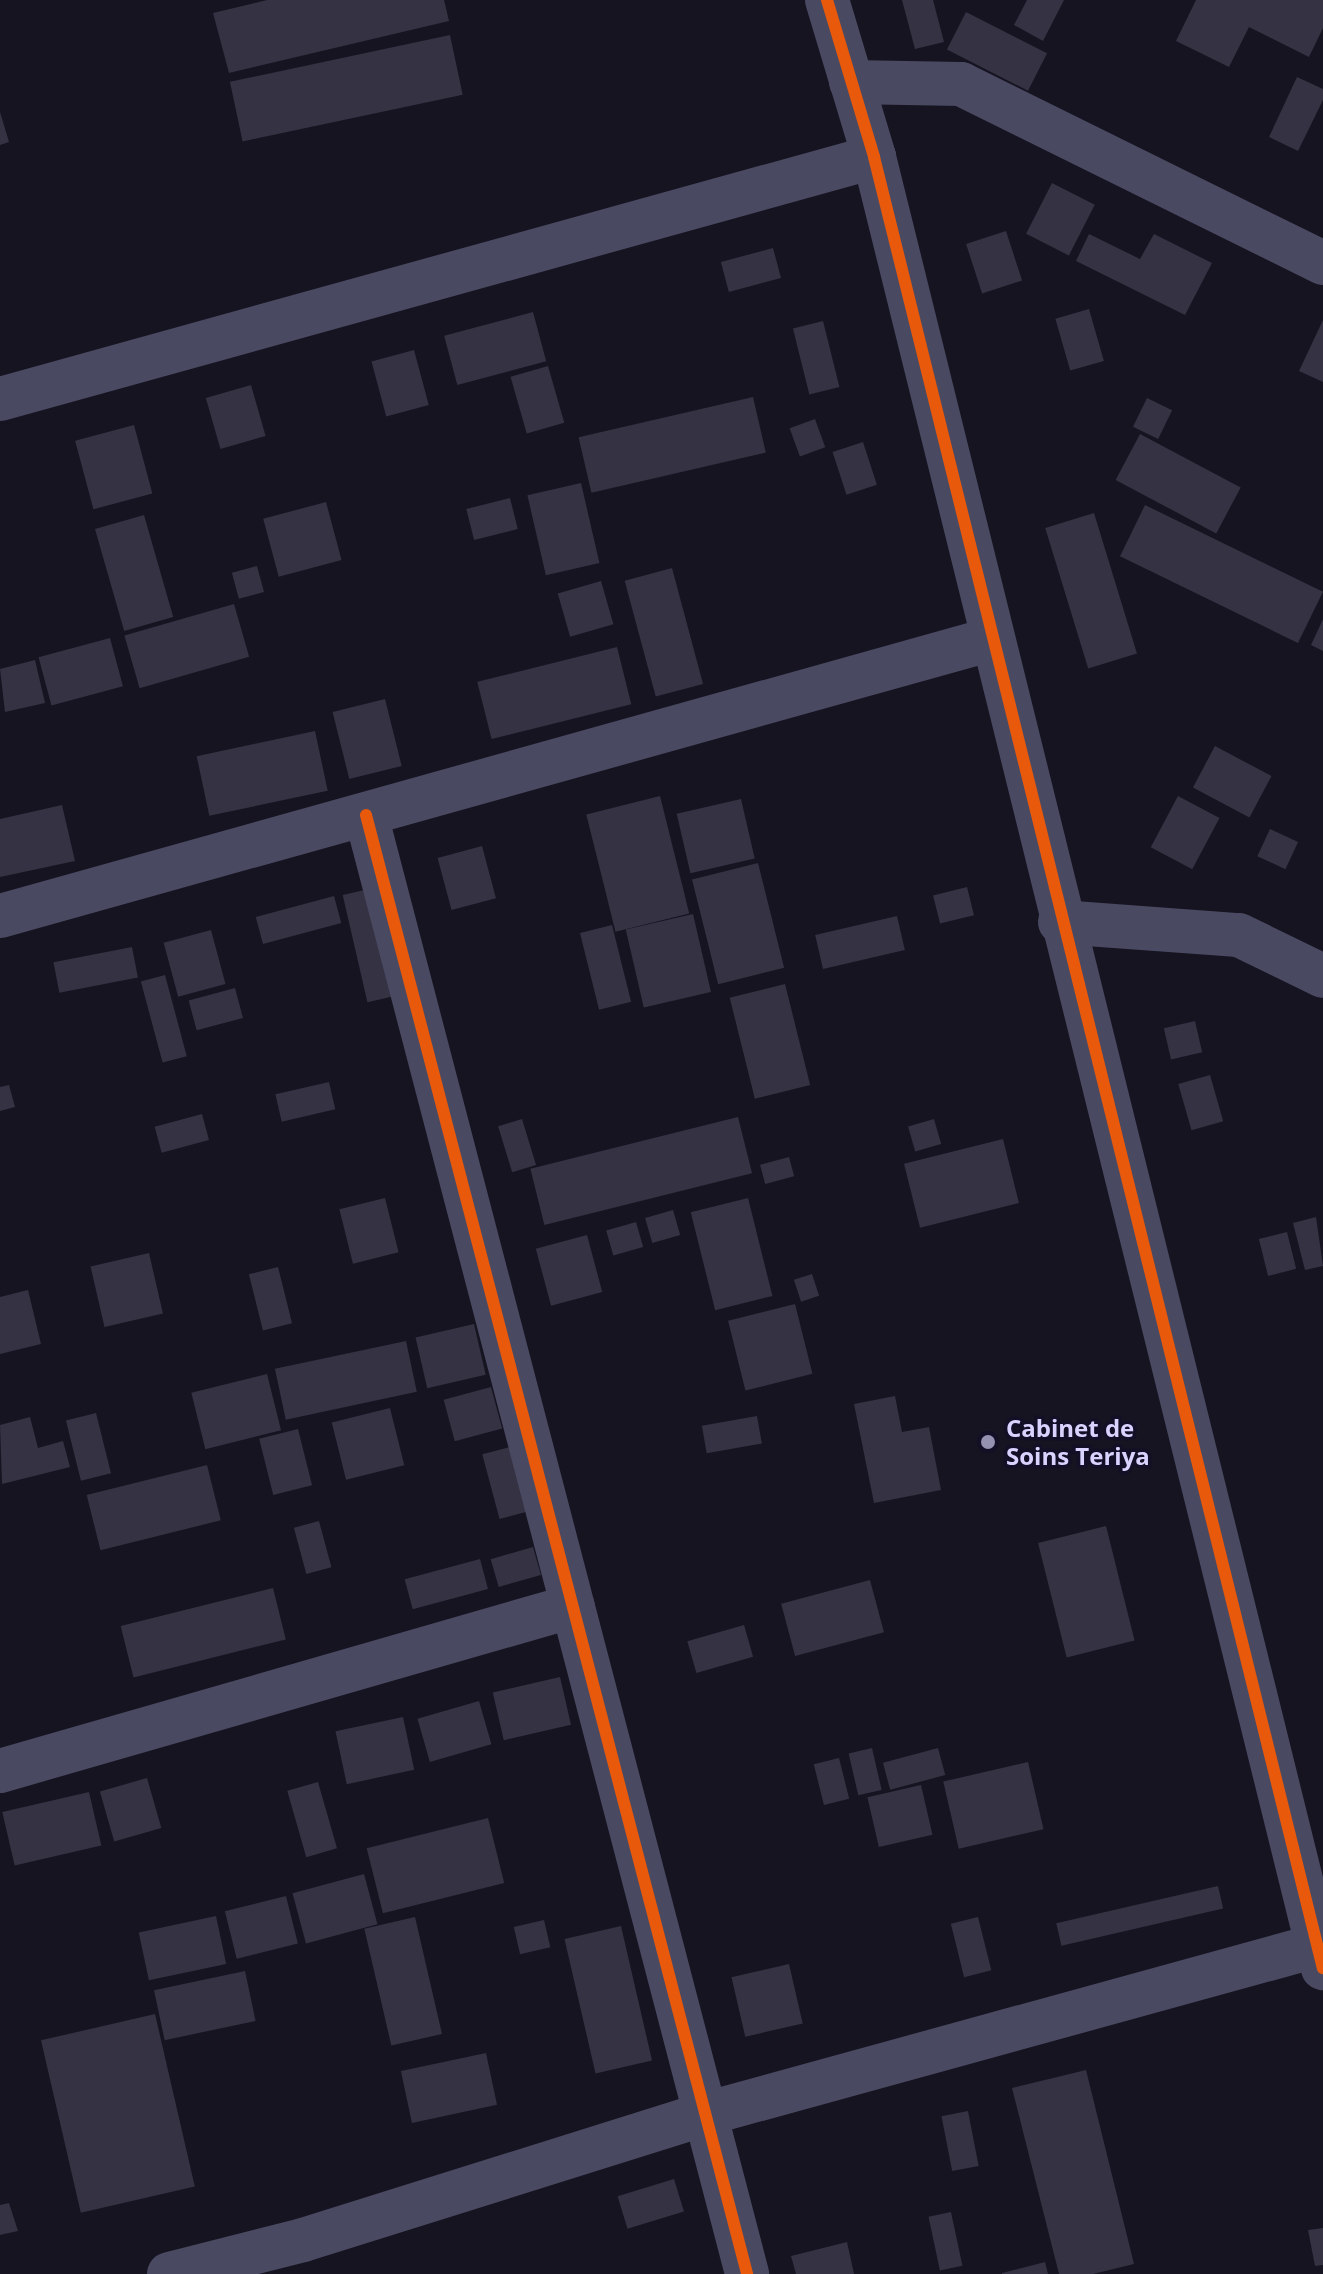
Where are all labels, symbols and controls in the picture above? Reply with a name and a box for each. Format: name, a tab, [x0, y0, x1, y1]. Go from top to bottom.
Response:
place label: Cabinet de Soins Teriya	[1006, 1414, 1150, 1470]
marker: Cabinet de Soins Teriya	[977, 1431, 999, 1453]

